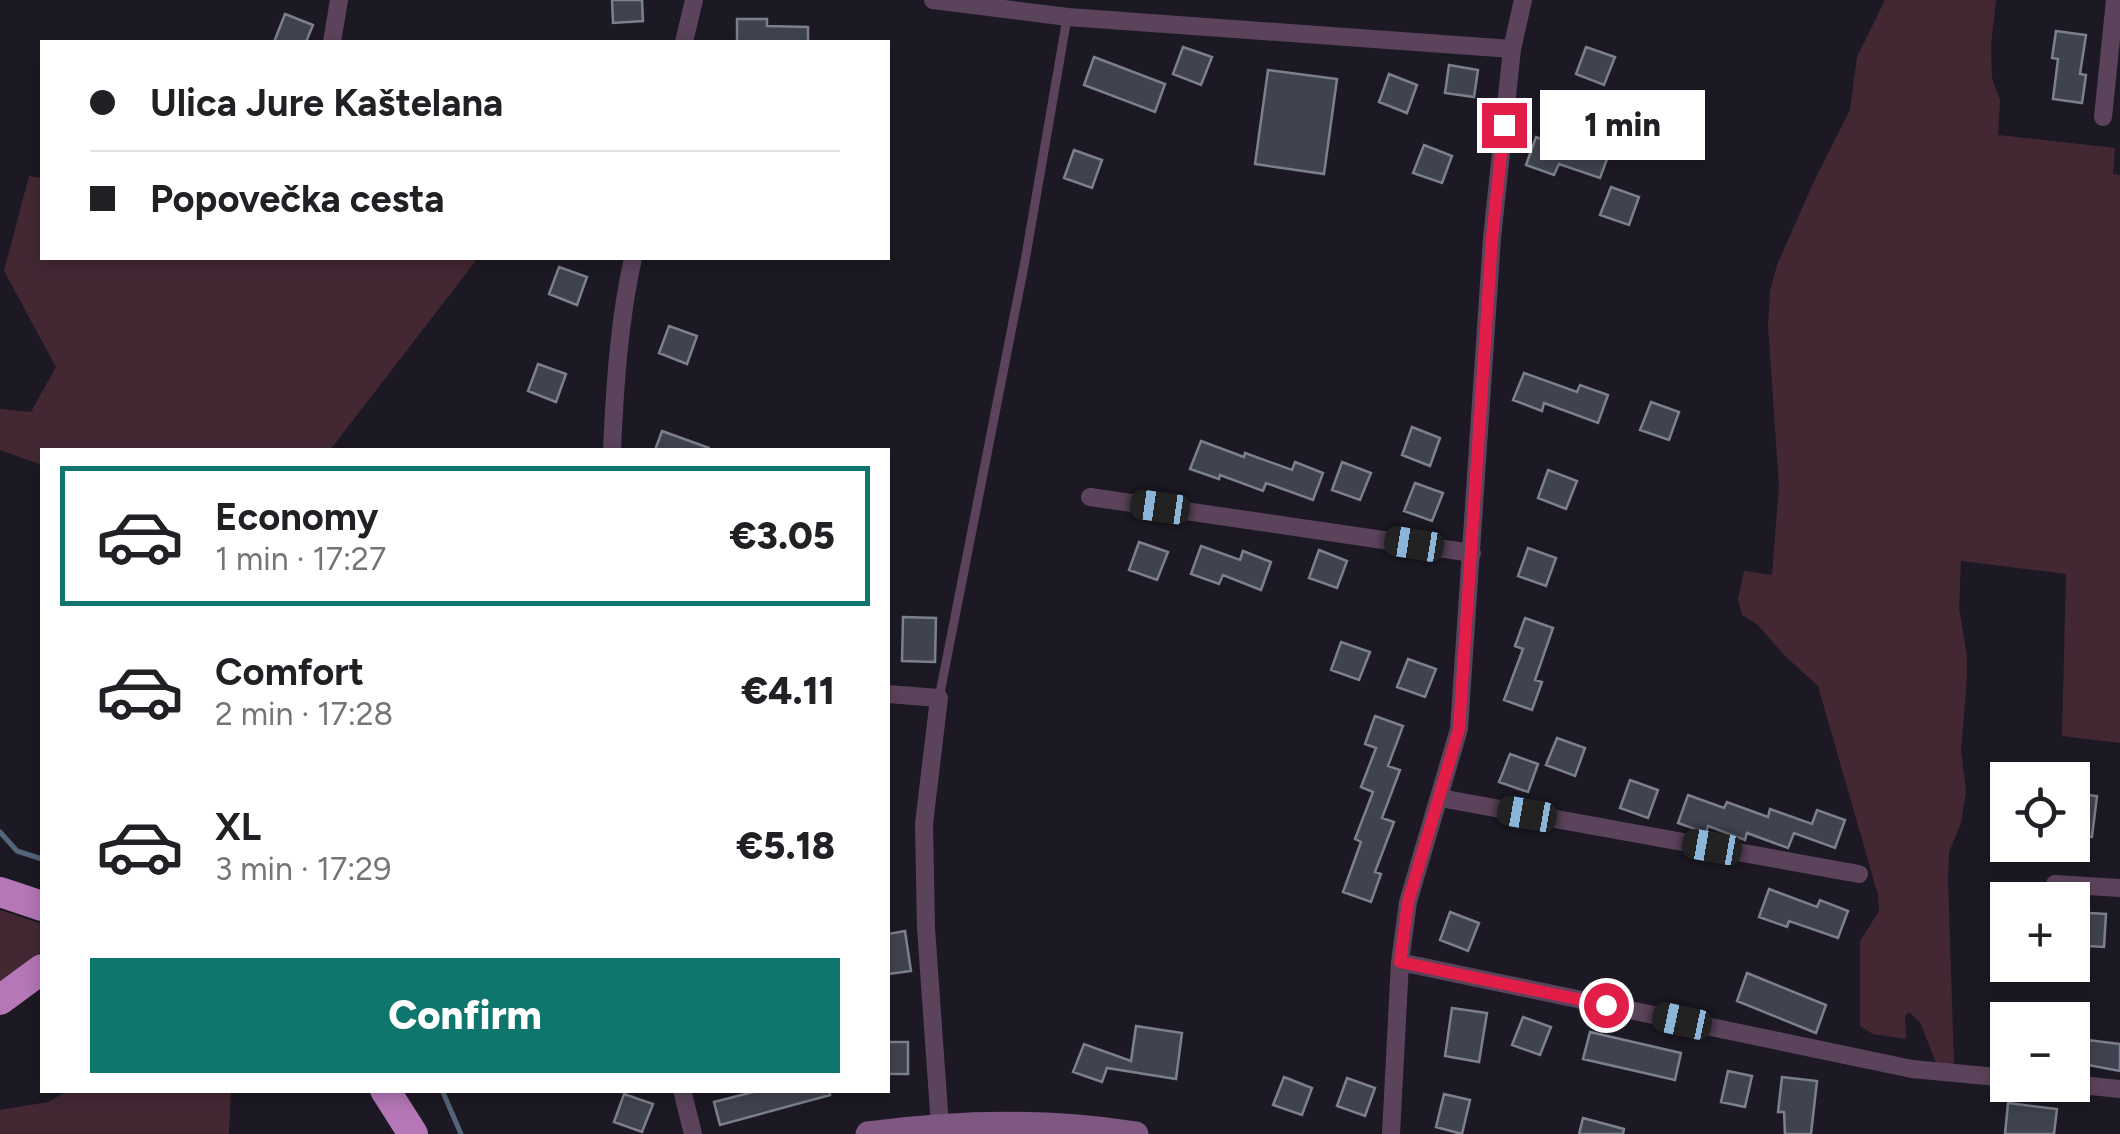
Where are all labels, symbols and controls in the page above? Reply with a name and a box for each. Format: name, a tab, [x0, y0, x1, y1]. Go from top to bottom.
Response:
text: Ulica Jure Kaštelana	[150, 80, 503, 126]
callout: 1 min	[1539, 90, 1704, 160]
route end	[1482, 103, 1527, 148]
text: 1 min	[1584, 106, 1661, 144]
text: Popovečka cesta	[150, 176, 444, 222]
car	[1128, 488, 1192, 526]
icon: car	[95, 491, 185, 581]
text: Economy	[215, 494, 378, 540]
text: €3.05	[730, 513, 835, 559]
car	[1382, 524, 1446, 564]
text: 1 min · 17:27	[215, 540, 386, 578]
icon: car	[95, 646, 185, 736]
text: Comfort	[215, 649, 364, 695]
text: €4.11	[741, 668, 835, 714]
text: 2 min · 17:28	[215, 695, 393, 733]
map controls	[1990, 762, 2090, 1102]
button: locate	[1990, 762, 2090, 862]
car	[1495, 794, 1559, 834]
icon: car	[95, 801, 185, 891]
text: XL	[215, 804, 261, 850]
text: €5.18	[736, 823, 835, 869]
car	[1680, 827, 1744, 867]
text: 3 min · 17:29	[215, 850, 391, 888]
button: +	[1990, 882, 2090, 982]
button: Confirm	[90, 958, 840, 1073]
route start	[1584, 983, 1629, 1028]
car	[1650, 1000, 1714, 1042]
button: −	[1990, 1002, 2090, 1102]

